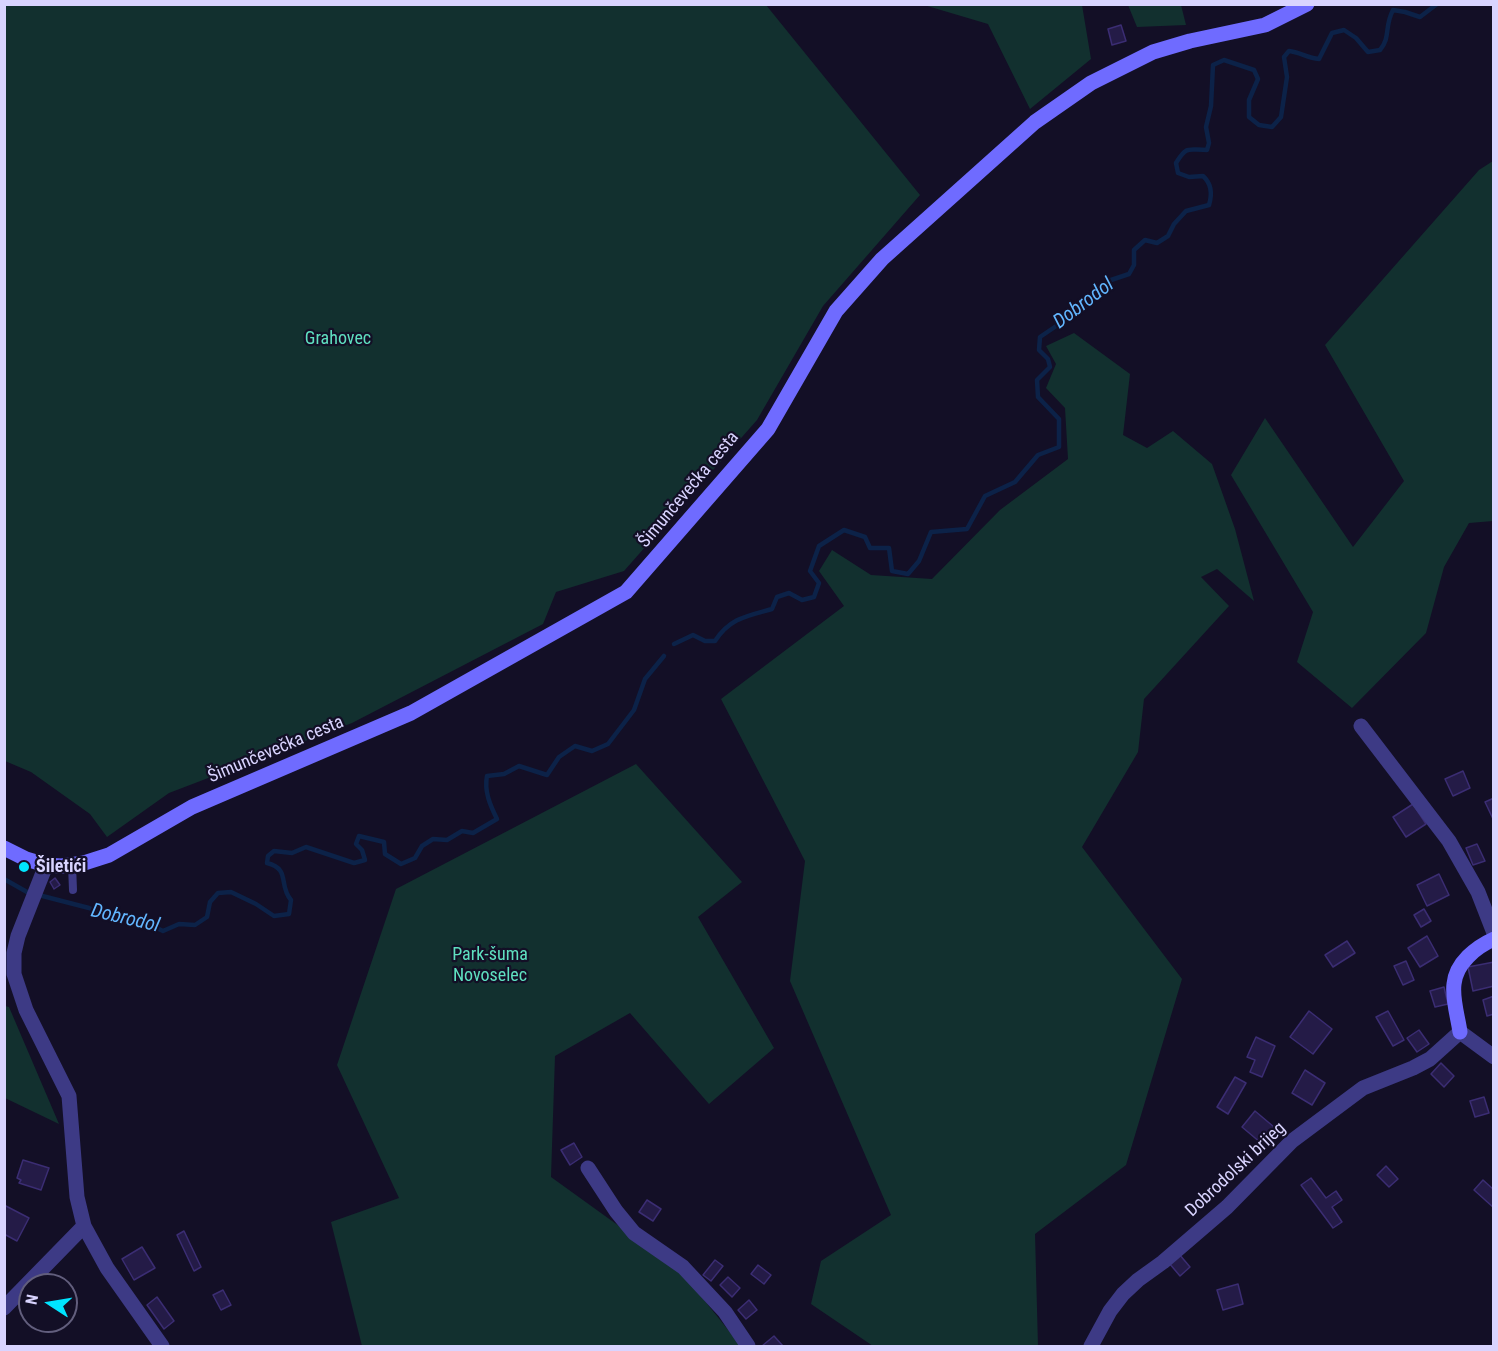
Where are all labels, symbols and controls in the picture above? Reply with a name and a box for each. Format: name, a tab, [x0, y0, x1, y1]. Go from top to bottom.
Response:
water label: Dobrodol	[1049, 273, 1119, 335]
park label: Grahovec	[305, 328, 371, 350]
street label: Šimunčevečka cesta	[634, 427, 744, 553]
street label: Šimunčevečka cesta	[205, 712, 347, 788]
place label: Šiletići	[36, 856, 86, 878]
marker: Šiletići	[17, 860, 31, 874]
water label: Dobrodol	[88, 899, 162, 939]
park label: Park-šuma Novoselec	[452, 944, 528, 986]
street label: Dobrodolski brijeg	[1181, 1118, 1291, 1222]
north arrow	[18, 1273, 78, 1333]
text: N	[22, 1293, 42, 1306]

